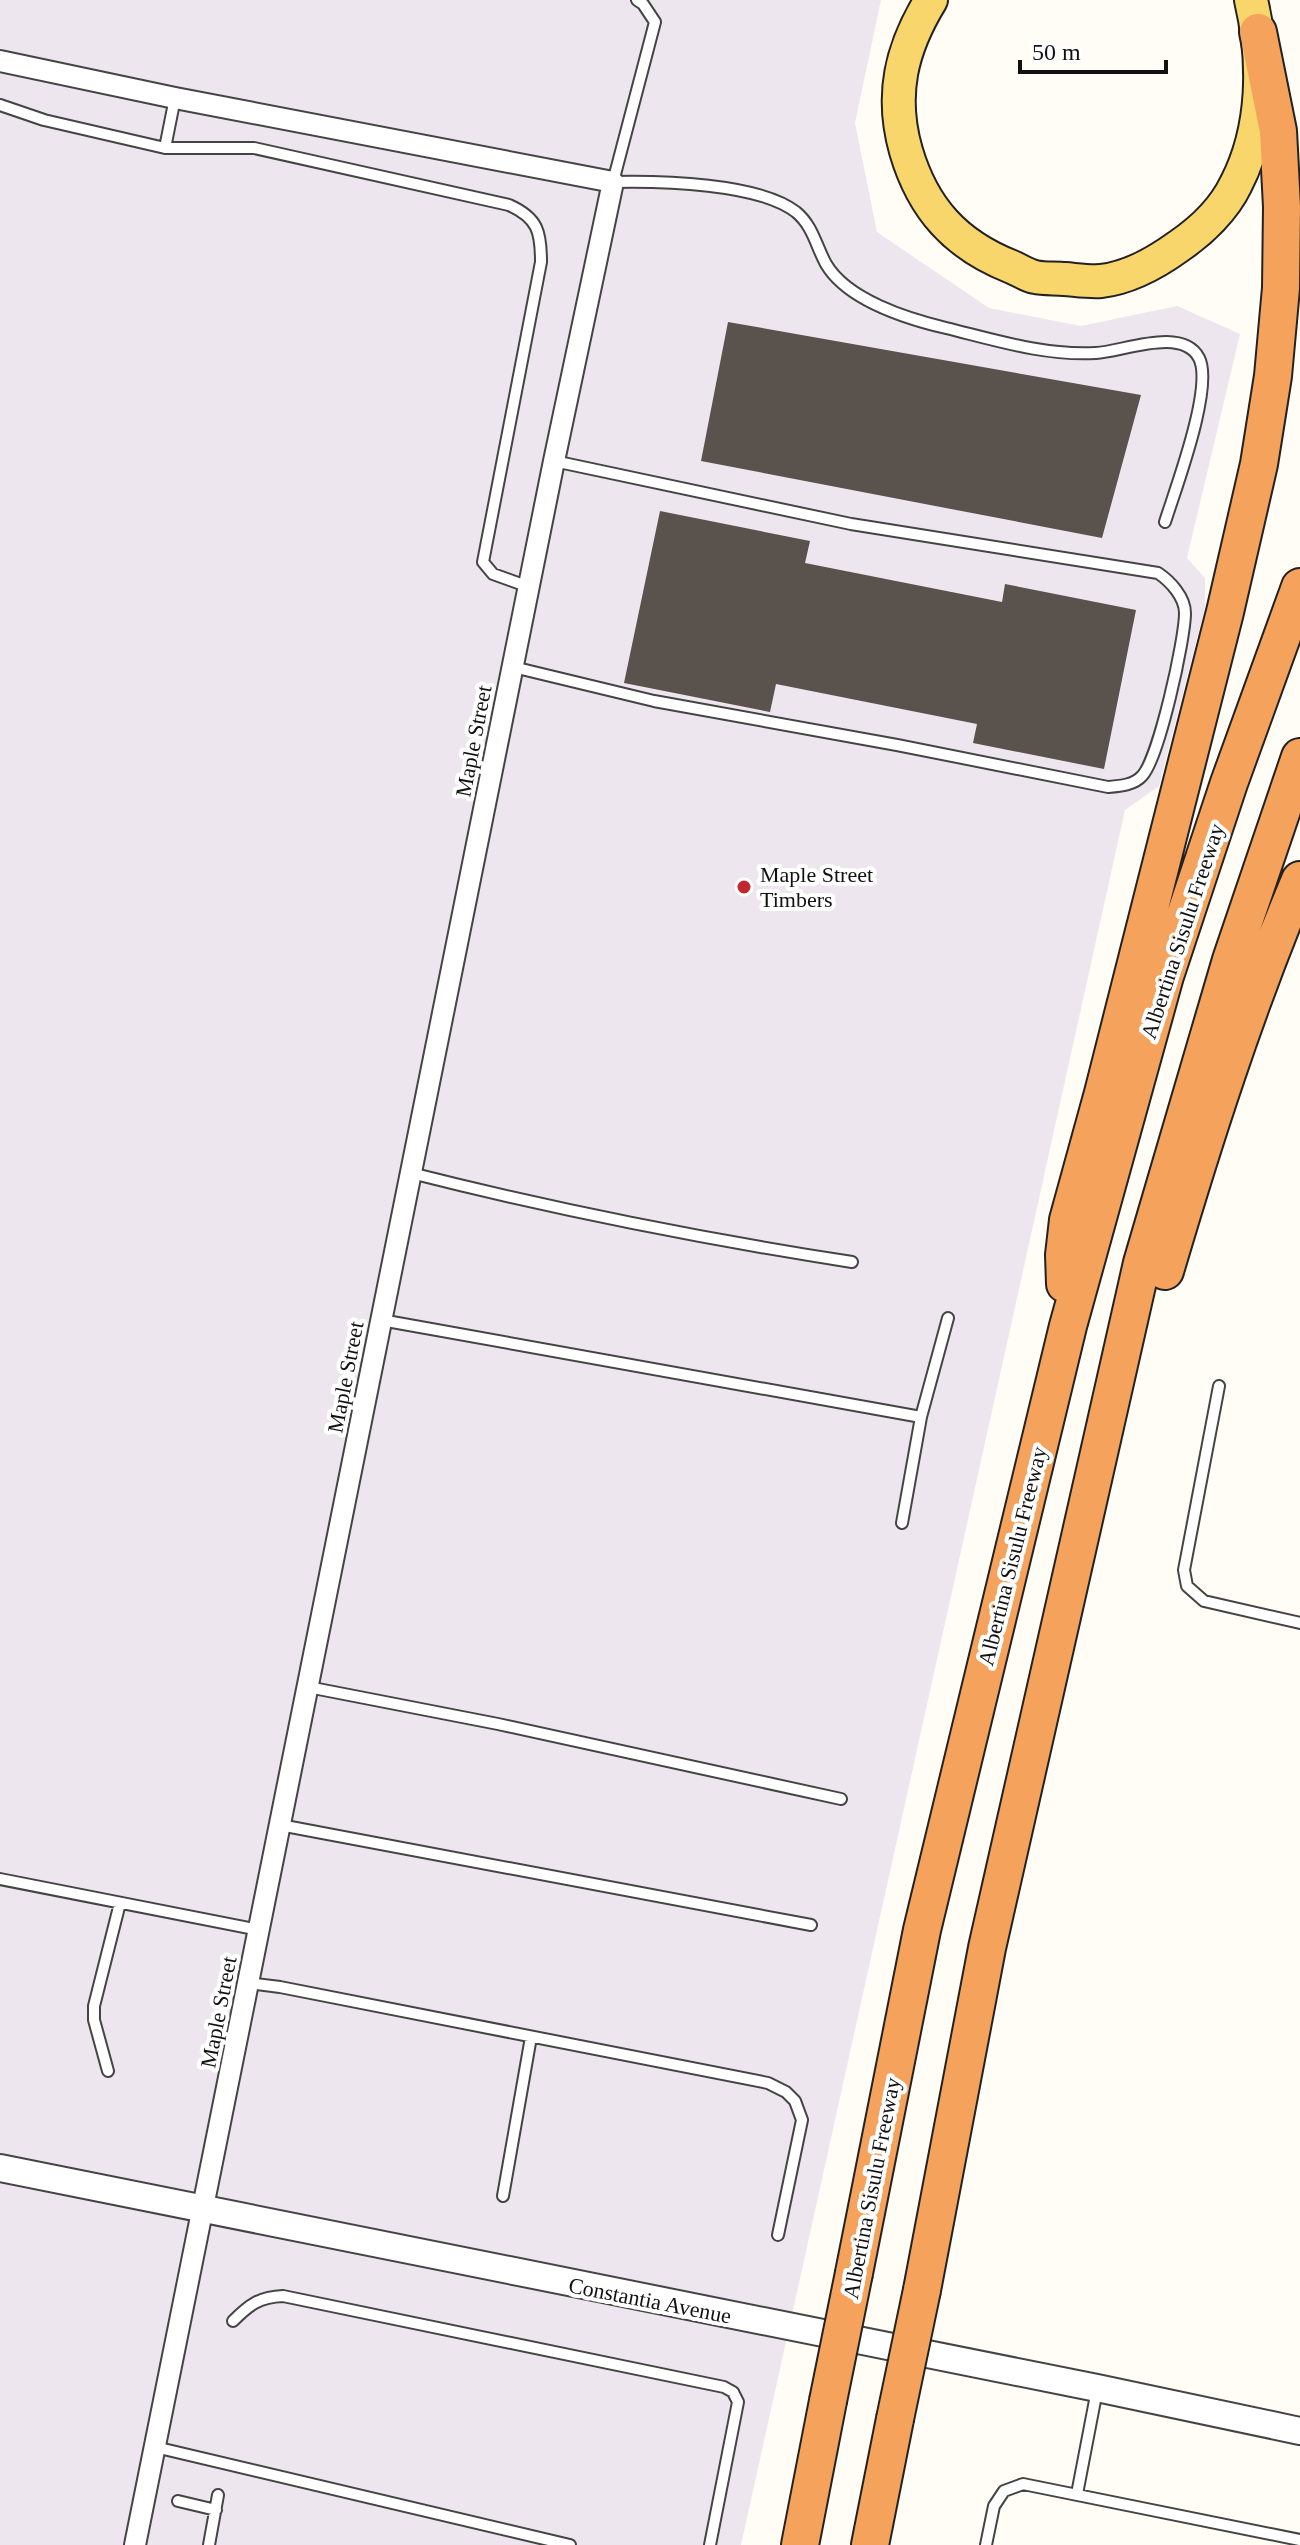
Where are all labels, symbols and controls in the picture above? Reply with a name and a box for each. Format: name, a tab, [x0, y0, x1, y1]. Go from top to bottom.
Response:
scale bar	[1020, 24, 1166, 74]
text: 50 m	[1032, 39, 1081, 65]
street label: Maple Street	[450, 683, 497, 799]
street label: Albertina Sisulu Freeway	[1136, 820, 1229, 1042]
place label: Maple Street Timbers	[760, 862, 873, 912]
marker: Maple Street Timbers	[735, 878, 753, 896]
street label: Maple Street	[322, 1319, 369, 1435]
street label: Albertina Sisulu Freeway	[973, 1444, 1052, 1668]
street label: Maple Street	[195, 1954, 242, 2070]
street label: Albertina Sisulu Freeway	[838, 2075, 905, 2301]
street label: Constantia Avenue	[566, 2272, 733, 2329]

